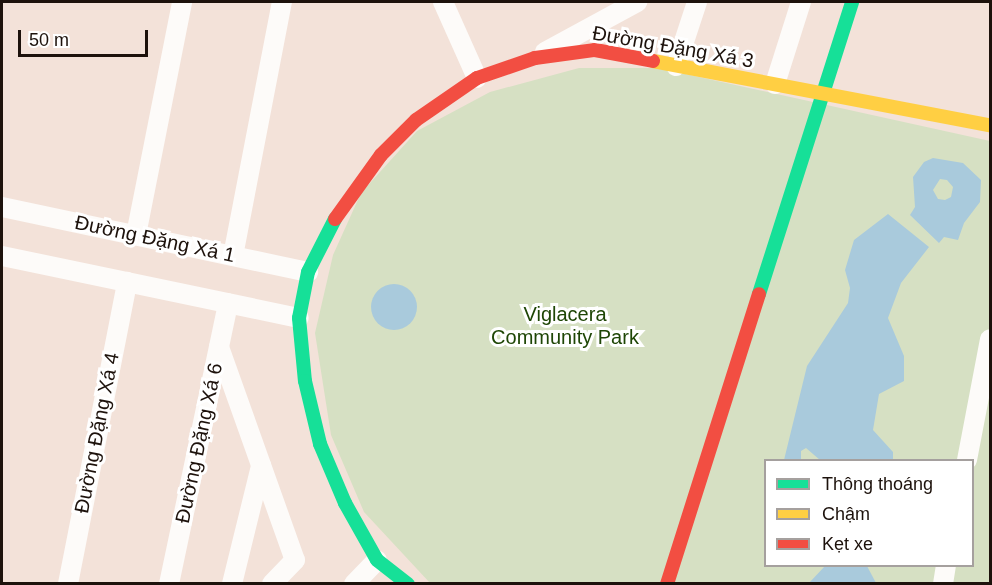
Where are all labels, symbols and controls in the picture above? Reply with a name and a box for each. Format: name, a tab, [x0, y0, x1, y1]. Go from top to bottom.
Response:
scale bar	[21, 18, 152, 56]
street label: Đường Đặng Xá 3	[591, 21, 755, 73]
text: 50 m	[29, 30, 69, 50]
street label: Đường Đặng Xá 1	[73, 210, 237, 268]
park label: Viglacera Community Park	[491, 303, 639, 350]
street label: Đường Đặng Xá 4	[70, 351, 124, 515]
street label: Đường Đặng Xá 6	[170, 361, 228, 525]
legend	[764, 459, 974, 567]
text: Thông thoáng	[822, 474, 933, 494]
text: Chậm	[822, 504, 870, 524]
text: Kẹt xe	[822, 534, 873, 554]

